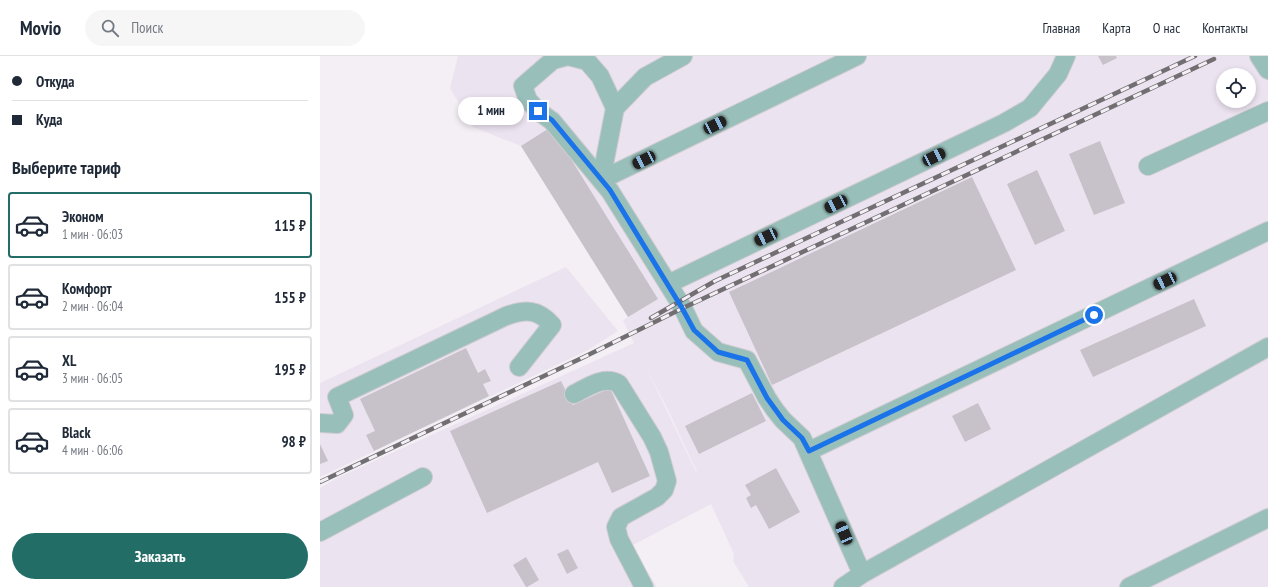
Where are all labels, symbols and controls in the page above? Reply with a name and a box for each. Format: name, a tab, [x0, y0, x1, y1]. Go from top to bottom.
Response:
search box	[85, 10, 365, 46]
text: Movio	[20, 16, 61, 40]
icon: search	[99, 17, 121, 39]
text: Поиск	[131, 18, 163, 37]
text: Главная	[1042, 19, 1080, 37]
text: Карта	[1102, 19, 1131, 37]
text: О нас	[1153, 19, 1180, 37]
text: Контакты	[1202, 19, 1248, 37]
map controls	[1216, 68, 1256, 108]
button: locate	[1216, 68, 1256, 108]
text: Откуда	[36, 72, 75, 91]
callout: 1 мин	[458, 97, 524, 125]
text: 1 мин	[477, 102, 505, 119]
route end	[529, 102, 547, 120]
text: Куда	[36, 110, 63, 129]
car	[702, 114, 728, 136]
car	[921, 146, 947, 168]
car	[631, 149, 657, 171]
text: Выберите тариф	[12, 156, 121, 179]
car	[823, 193, 849, 215]
icon: car	[14, 207, 50, 243]
text: Эконом	[62, 207, 103, 226]
text: 115 ₽	[274, 216, 306, 235]
text: 1 мин · 06:03	[62, 226, 123, 243]
car	[753, 226, 779, 248]
car	[1152, 270, 1178, 292]
icon: car	[14, 279, 50, 315]
text: Комфорт	[62, 279, 112, 298]
text: 155 ₽	[274, 288, 306, 307]
text: 2 мин · 06:04	[62, 298, 123, 315]
route start	[1085, 306, 1103, 324]
icon: car	[14, 351, 50, 387]
text: XL	[62, 351, 76, 370]
text: 195 ₽	[274, 360, 306, 379]
text: 3 мин · 06:05	[62, 370, 123, 387]
icon: car	[14, 423, 50, 459]
text: Black	[62, 423, 91, 442]
text: 98 ₽	[281, 432, 306, 451]
text: 4 мин · 06:06	[62, 442, 123, 459]
car	[834, 520, 854, 546]
button: Заказать	[12, 533, 308, 579]

